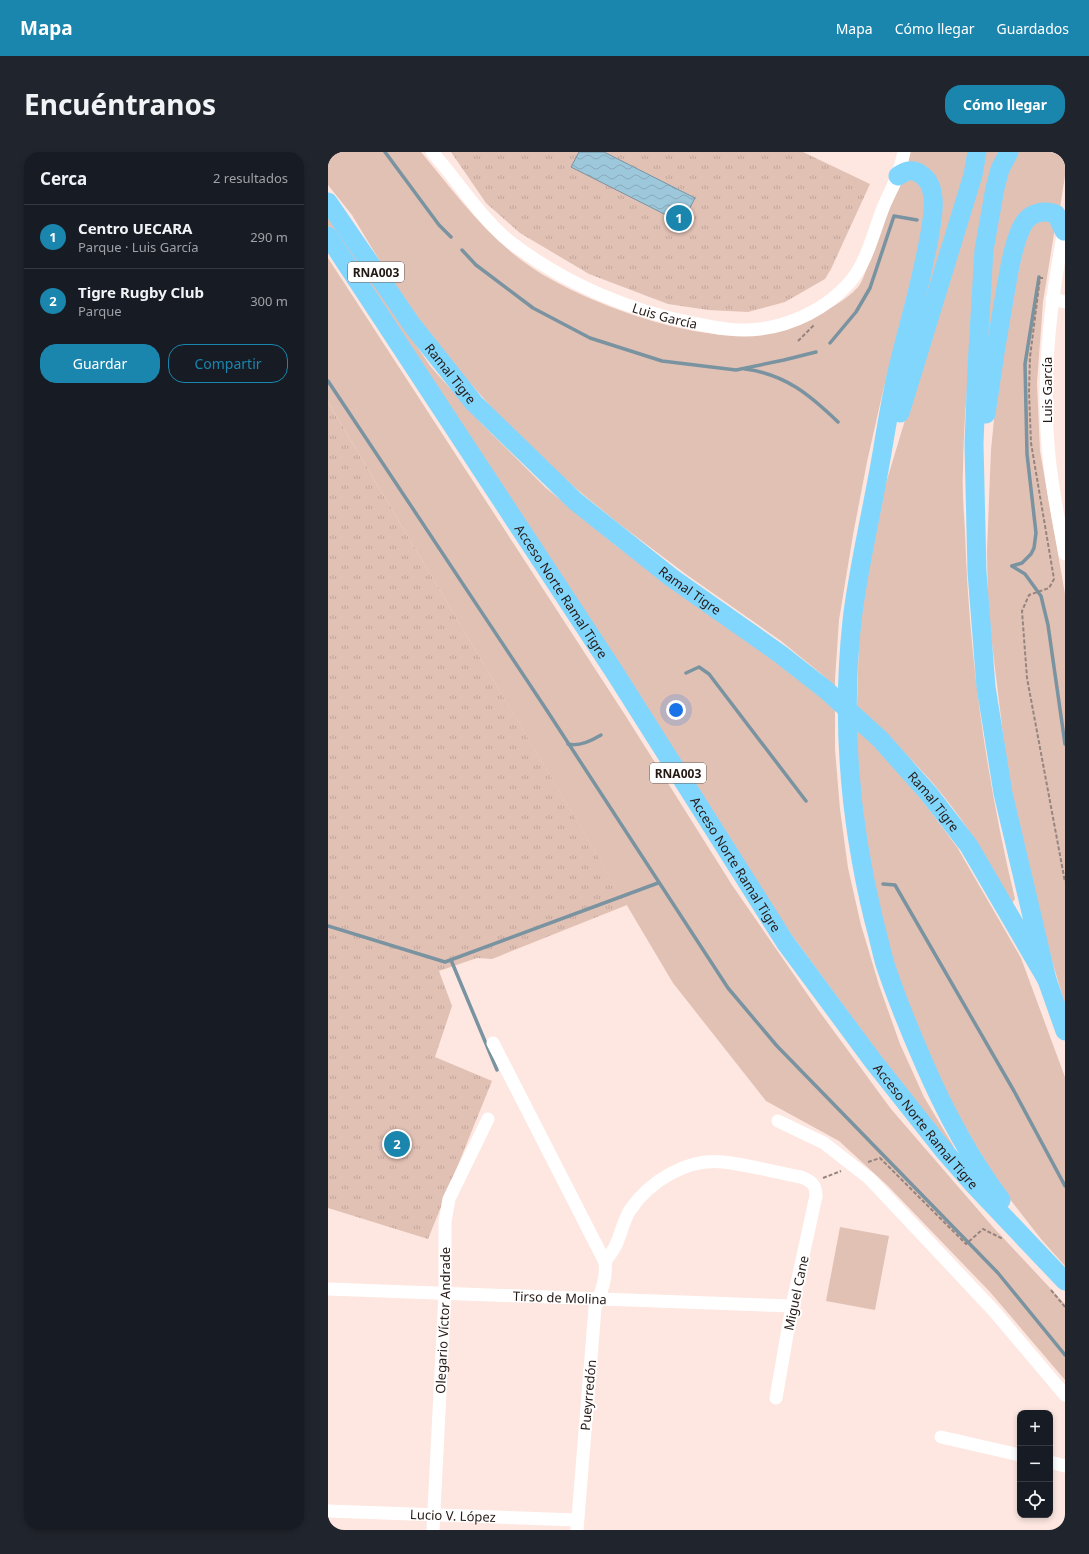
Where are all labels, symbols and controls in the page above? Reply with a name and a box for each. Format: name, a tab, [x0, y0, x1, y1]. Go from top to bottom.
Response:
text: Mapa	[20, 15, 73, 41]
text: Mapa	[836, 19, 873, 38]
text: Cómo llegar	[895, 19, 975, 38]
text: Guardados	[997, 19, 1069, 38]
text: Encuéntranos	[24, 85, 216, 123]
button: Cómo llegar	[945, 85, 1065, 124]
text: Cerca	[40, 167, 87, 190]
text: 2 resultados	[213, 169, 288, 187]
pin: 1	[666, 203, 692, 233]
text: Centro UECARA	[78, 218, 193, 238]
text: 1	[49, 228, 57, 246]
text: 290 m	[250, 228, 288, 246]
text: Parque · Luis García	[78, 238, 198, 256]
road number: RNA003	[348, 262, 404, 282]
text: Tigre Rugby Club	[78, 282, 204, 302]
text: 2	[49, 292, 57, 310]
text: 300 m	[250, 292, 288, 310]
street label: Luis García	[630, 298, 699, 333]
text: Parque	[78, 302, 122, 320]
street label: Ramal Tigre	[421, 340, 480, 408]
button: Guardar	[40, 344, 160, 383]
button: Compartir	[168, 344, 288, 383]
street label: Luis García	[1038, 357, 1056, 423]
street label: Acceso Norte Ramal Tigre	[511, 521, 612, 662]
street label: Ramal Tigre	[655, 562, 725, 619]
your location	[666, 700, 686, 720]
road number: RNA003	[650, 763, 706, 783]
street label: Ramal Tigre	[904, 767, 964, 835]
street label: Acceso Norte Ramal Tigre	[686, 793, 785, 935]
street label: Acceso Norte Ramal Tigre	[869, 1060, 982, 1193]
pin: 2	[384, 1129, 410, 1159]
street label: Olegario Víctor Andrade	[431, 1247, 454, 1394]
street label: Miguel Cane	[779, 1254, 813, 1332]
street label: Tirso de Molina	[513, 1287, 607, 1308]
street label: Pueyrredón	[576, 1359, 600, 1431]
map controls	[1017, 1410, 1053, 1518]
button: +	[1017, 1410, 1053, 1446]
button: −	[1017, 1446, 1053, 1482]
button: locate	[1017, 1482, 1053, 1518]
street label: Lucio V. López	[410, 1505, 496, 1526]

